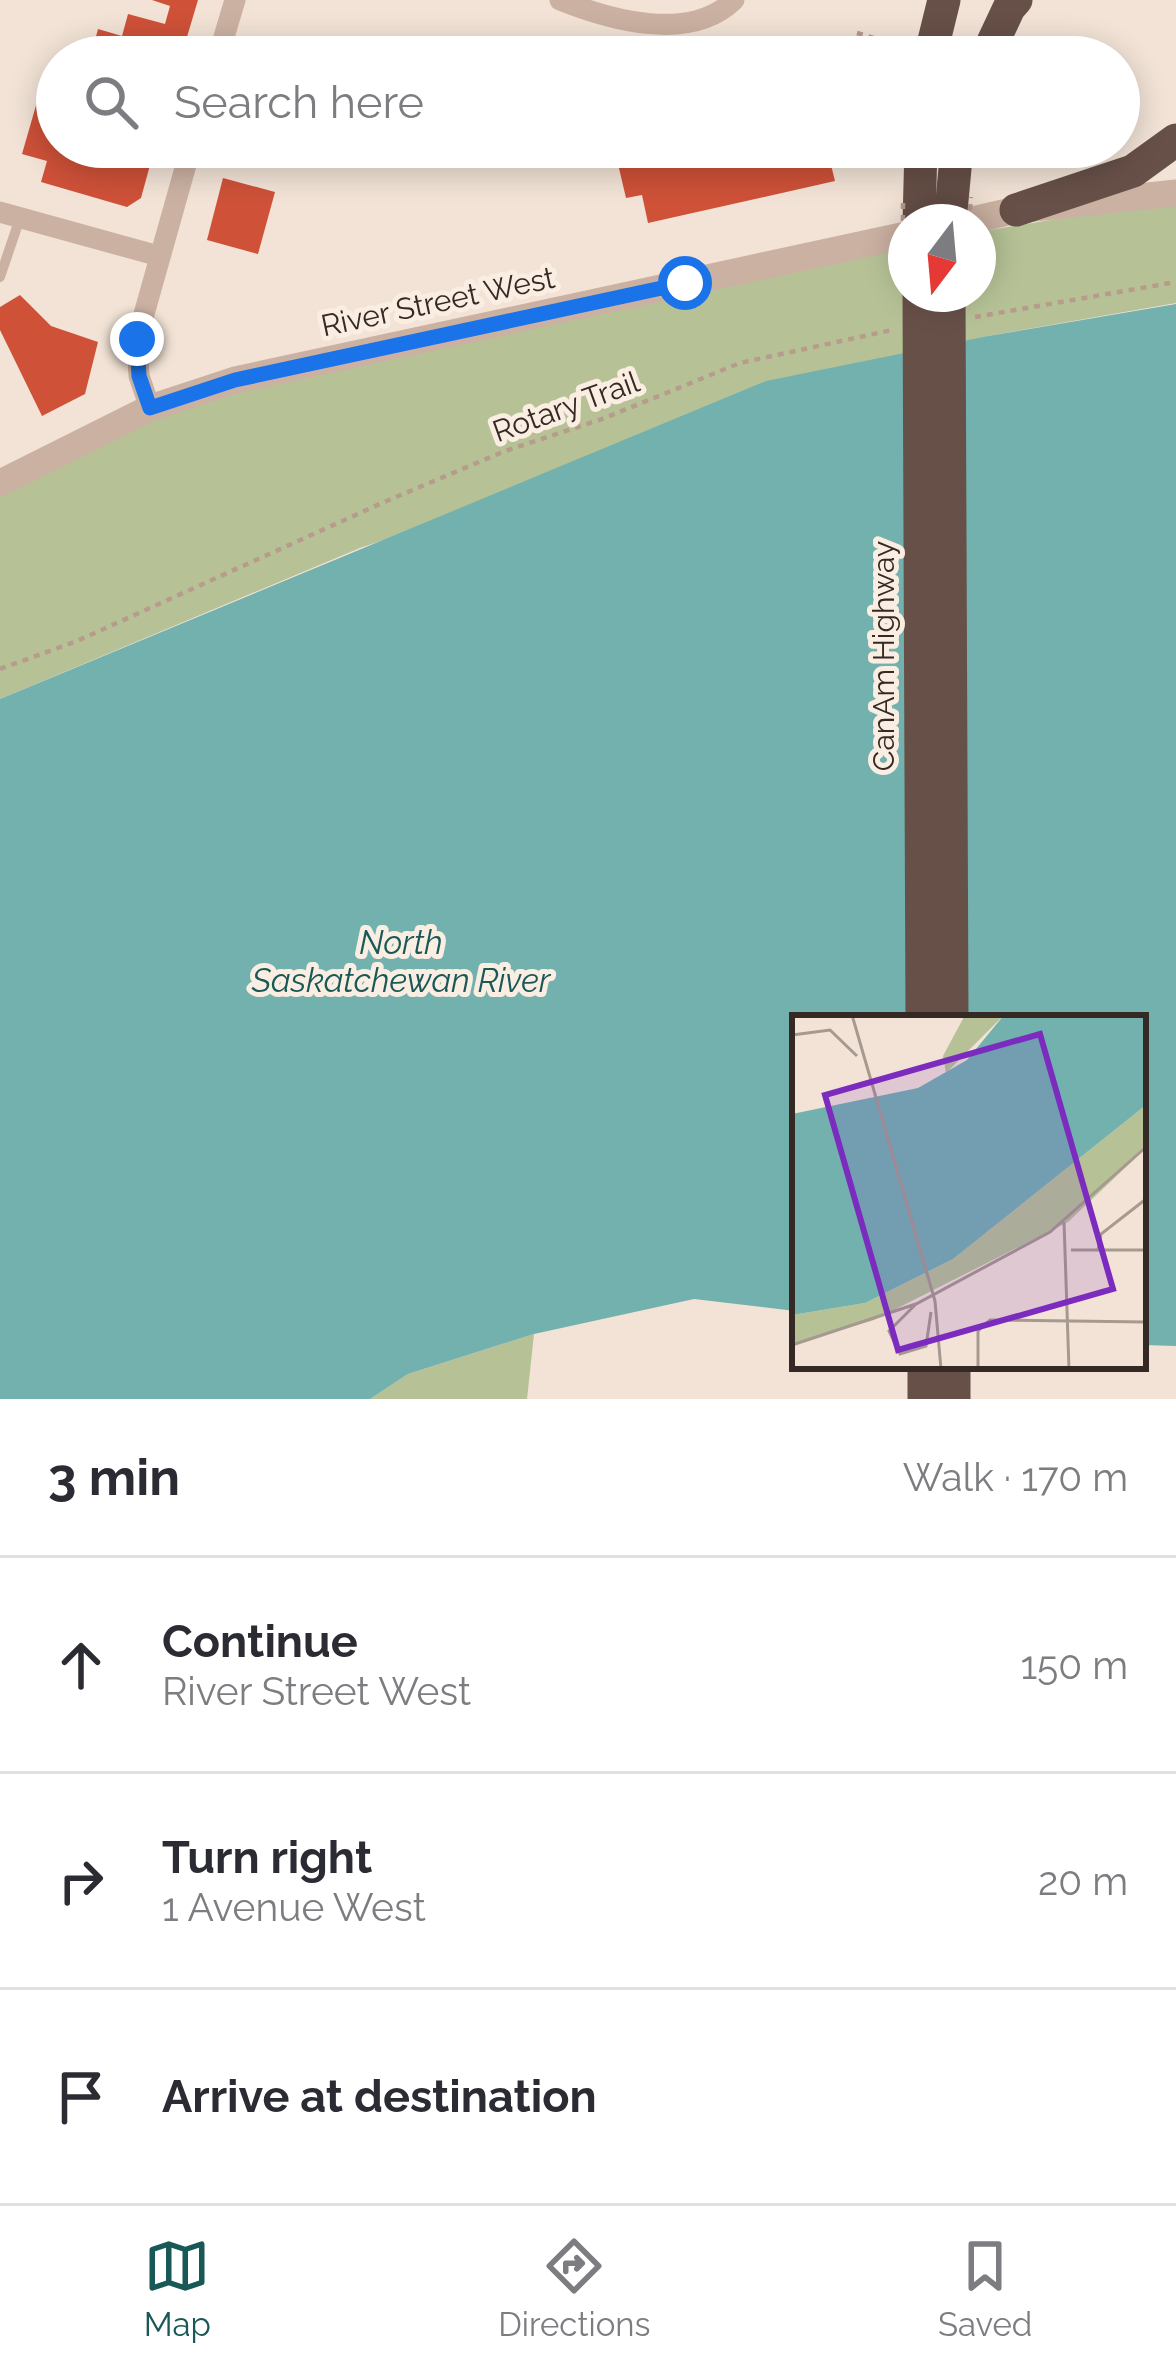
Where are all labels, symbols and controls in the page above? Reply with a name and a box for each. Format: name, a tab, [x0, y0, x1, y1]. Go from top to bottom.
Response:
search box	[36, 36, 1140, 168]
icon: search	[78, 69, 144, 135]
text: Search here	[174, 76, 424, 129]
north arrow	[888, 204, 996, 312]
route start	[658, 256, 712, 310]
street label: River Street West	[318, 260, 558, 343]
route end	[110, 312, 164, 366]
street label: Rotary Trail	[488, 364, 644, 449]
street label: CanAm Highway	[866, 541, 901, 771]
water label: North Saskatchewan River	[251, 923, 552, 1000]
inset map	[792, 1015, 1146, 1369]
text: 3 min	[48, 1447, 180, 1507]
text: Walk · 170 m	[903, 1454, 1128, 1500]
text: Continue	[162, 1615, 358, 1668]
icon: ahead	[48, 1632, 114, 1698]
text: 150 m	[1020, 1642, 1128, 1688]
text: River Street West	[162, 1668, 471, 1714]
text: Turn right	[162, 1831, 372, 1884]
icon: right	[48, 1848, 114, 1914]
text: 20 m	[1038, 1858, 1128, 1904]
text: 1 Avenue West	[162, 1884, 426, 1930]
icon: arrive	[48, 2064, 114, 2130]
text: Arrive at destination	[162, 2070, 597, 2123]
tab: Map	[144, 2233, 211, 2344]
tab: Directions	[498, 2233, 651, 2344]
tab: Saved	[938, 2233, 1032, 2344]

